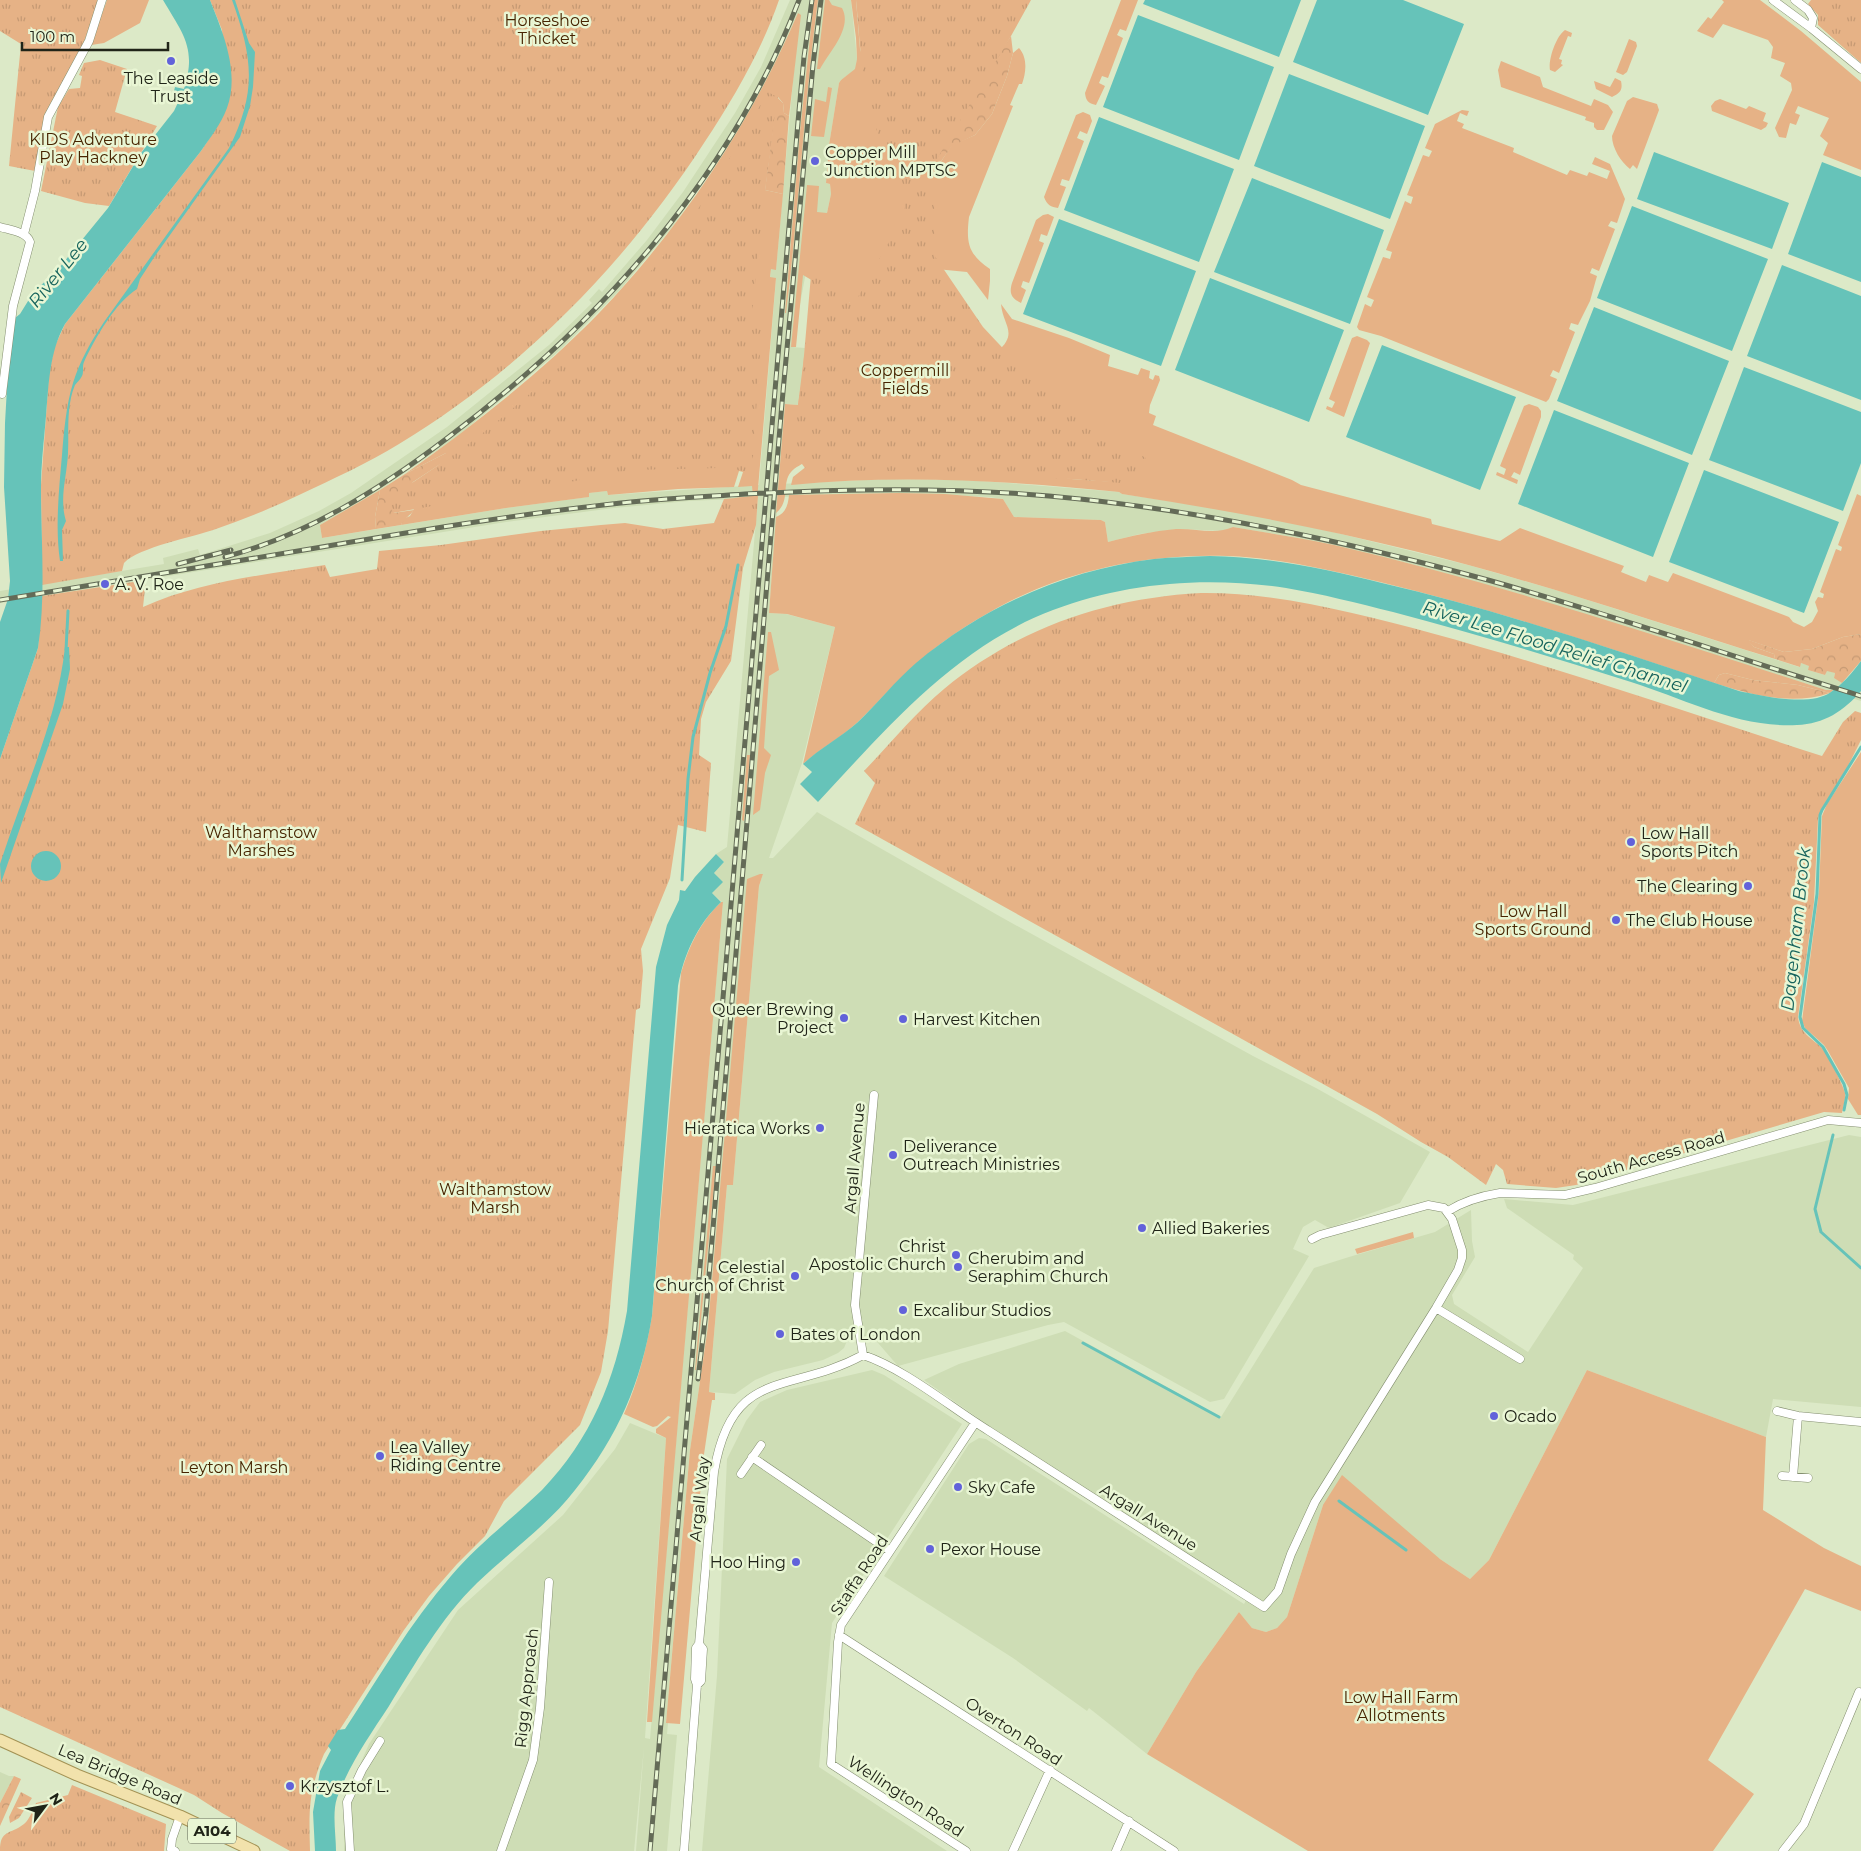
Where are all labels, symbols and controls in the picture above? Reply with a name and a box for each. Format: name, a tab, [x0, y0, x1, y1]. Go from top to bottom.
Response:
park label: Horseshoe Thicket	[504, 11, 590, 48]
scale bar	[22, 20, 169, 52]
text: 100 m	[30, 27, 75, 46]
marker: The Leaside Trust	[165, 55, 177, 67]
place label: The Leaside Trust	[124, 69, 218, 106]
park label: KIDS Adventure Play Hackney	[29, 130, 157, 167]
place label: Copper Mill Junction MPTSC	[824, 143, 956, 180]
marker: Copper Mill Junction MPTSC	[809, 155, 821, 167]
water label: River Lee	[24, 234, 93, 312]
park label: Coppermill Fields	[861, 361, 949, 398]
place label: A. V. Roe	[115, 575, 184, 594]
marker: A. V. Roe	[99, 578, 111, 590]
water label: River Lee Flood Relief Channel	[1420, 596, 1690, 698]
park label: Walthamstow Marshes	[205, 823, 317, 860]
place label: Low Hall Sports Pitch	[1641, 824, 1738, 861]
marker: Low Hall Sports Pitch	[1625, 836, 1637, 848]
water label: Dagenham Brook	[1776, 845, 1816, 1012]
place label: The Clearing	[1637, 877, 1738, 896]
marker: The Clearing	[1742, 880, 1754, 892]
park label: Low Hall Sports Ground	[1475, 902, 1591, 939]
place label: The Club House	[1626, 911, 1753, 930]
marker: The Club House	[1610, 914, 1622, 926]
place label: Queer Brewing Project	[712, 1000, 834, 1037]
place label: Harvest Kitchen	[913, 1010, 1041, 1029]
marker: Queer Brewing Project	[838, 1012, 850, 1024]
marker: Harvest Kitchen	[897, 1013, 909, 1025]
street label: Argall Avenue	[840, 1102, 869, 1214]
place label: Hieratica Works	[684, 1119, 810, 1138]
marker: Hieratica Works	[814, 1122, 826, 1134]
street label: South Access Road	[1575, 1127, 1727, 1188]
place label: Deliverance Outreach Ministries	[903, 1137, 1060, 1174]
marker: Deliverance Outreach Ministries	[887, 1149, 899, 1161]
park label: Walthamstow Marsh	[439, 1180, 551, 1217]
place label: Allied Bakeries	[1152, 1219, 1270, 1238]
marker: Allied Bakeries	[1136, 1222, 1148, 1234]
place label: Christ Apostolic Church	[809, 1237, 947, 1274]
marker: Christ Apostolic Church	[950, 1249, 962, 1261]
place label: Cherubim and Seraphim Church	[968, 1249, 1109, 1286]
place label: Celestial Church of Christ	[655, 1258, 785, 1295]
marker: Cherubim and Seraphim Church	[952, 1261, 964, 1273]
marker: Celestial Church of Christ	[789, 1270, 801, 1282]
place label: Excalibur Studios	[913, 1301, 1051, 1320]
marker: Excalibur Studios	[897, 1304, 909, 1316]
place label: Bates of London	[790, 1325, 921, 1344]
marker: Bates of London	[774, 1328, 786, 1340]
place label: Ocado	[1504, 1407, 1557, 1426]
marker: Ocado	[1488, 1410, 1500, 1422]
place label: Lea Valley Riding Centre	[390, 1438, 501, 1475]
marker: Lea Valley Riding Centre	[374, 1450, 386, 1462]
street label: Argall Way	[686, 1455, 713, 1543]
park label: Leyton Marsh	[180, 1458, 288, 1477]
place label: Sky Cafe	[968, 1478, 1035, 1497]
street label: Argall Avenue	[1097, 1480, 1201, 1555]
marker: Sky Cafe	[952, 1481, 964, 1493]
street label: Staffa Road	[826, 1532, 892, 1619]
place label: Pexor House	[940, 1540, 1041, 1559]
marker: Pexor House	[924, 1543, 936, 1555]
place label: Hoo Hing	[710, 1553, 786, 1572]
marker: Hoo Hing	[790, 1556, 802, 1568]
street label: Rigg Approach	[511, 1627, 542, 1749]
park label: Low Hall Farm Allotments	[1343, 1688, 1459, 1725]
street label: Overton Road	[962, 1693, 1066, 1770]
street label: Lea Bridge Road	[55, 1740, 185, 1809]
street label: Wellington Road	[844, 1752, 967, 1841]
place label: Krzysztof L.	[300, 1777, 389, 1796]
marker: Krzysztof L.	[284, 1780, 296, 1792]
north arrow	[20, 1781, 70, 1831]
text: N	[45, 1790, 67, 1809]
road number: A104	[188, 1818, 236, 1844]

